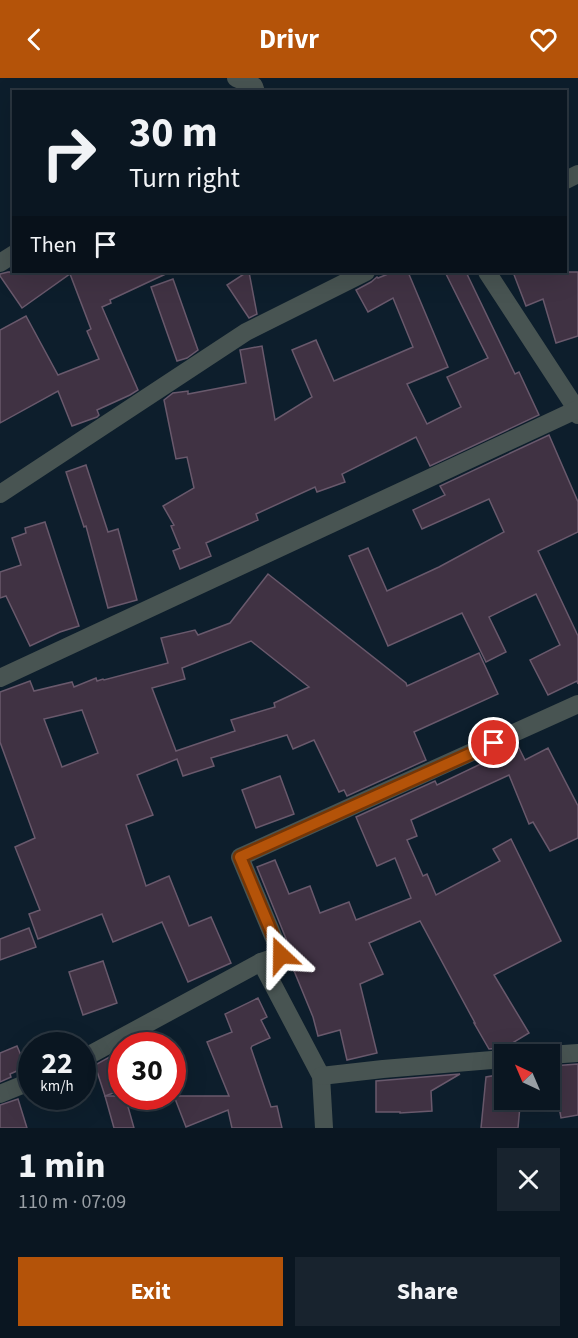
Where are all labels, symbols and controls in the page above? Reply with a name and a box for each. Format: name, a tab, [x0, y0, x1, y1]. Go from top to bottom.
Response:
text: Drivr	[259, 20, 319, 59]
icon: back	[18, 23, 51, 56]
icon: heart	[527, 23, 560, 56]
text: 30 m	[129, 103, 218, 163]
icon: right	[30, 114, 108, 192]
text: Turn right	[129, 159, 240, 198]
icon: arrive	[89, 228, 122, 261]
text: Then	[30, 229, 77, 261]
pin	[468, 717, 519, 768]
icon: arrive	[477, 726, 510, 759]
position arrow	[249, 923, 313, 987]
speed limit sign: 30	[108, 1032, 186, 1110]
text: 22	[41, 1042, 73, 1085]
north arrow	[494, 1044, 560, 1110]
map controls	[494, 1044, 560, 1110]
text: km/h	[40, 1076, 74, 1097]
text: 1 min	[18, 1140, 106, 1191]
button: close	[497, 1148, 560, 1211]
text: 110 m · 07:09	[18, 1188, 126, 1216]
button: Exit	[18, 1257, 283, 1326]
button: Share	[295, 1257, 560, 1326]

